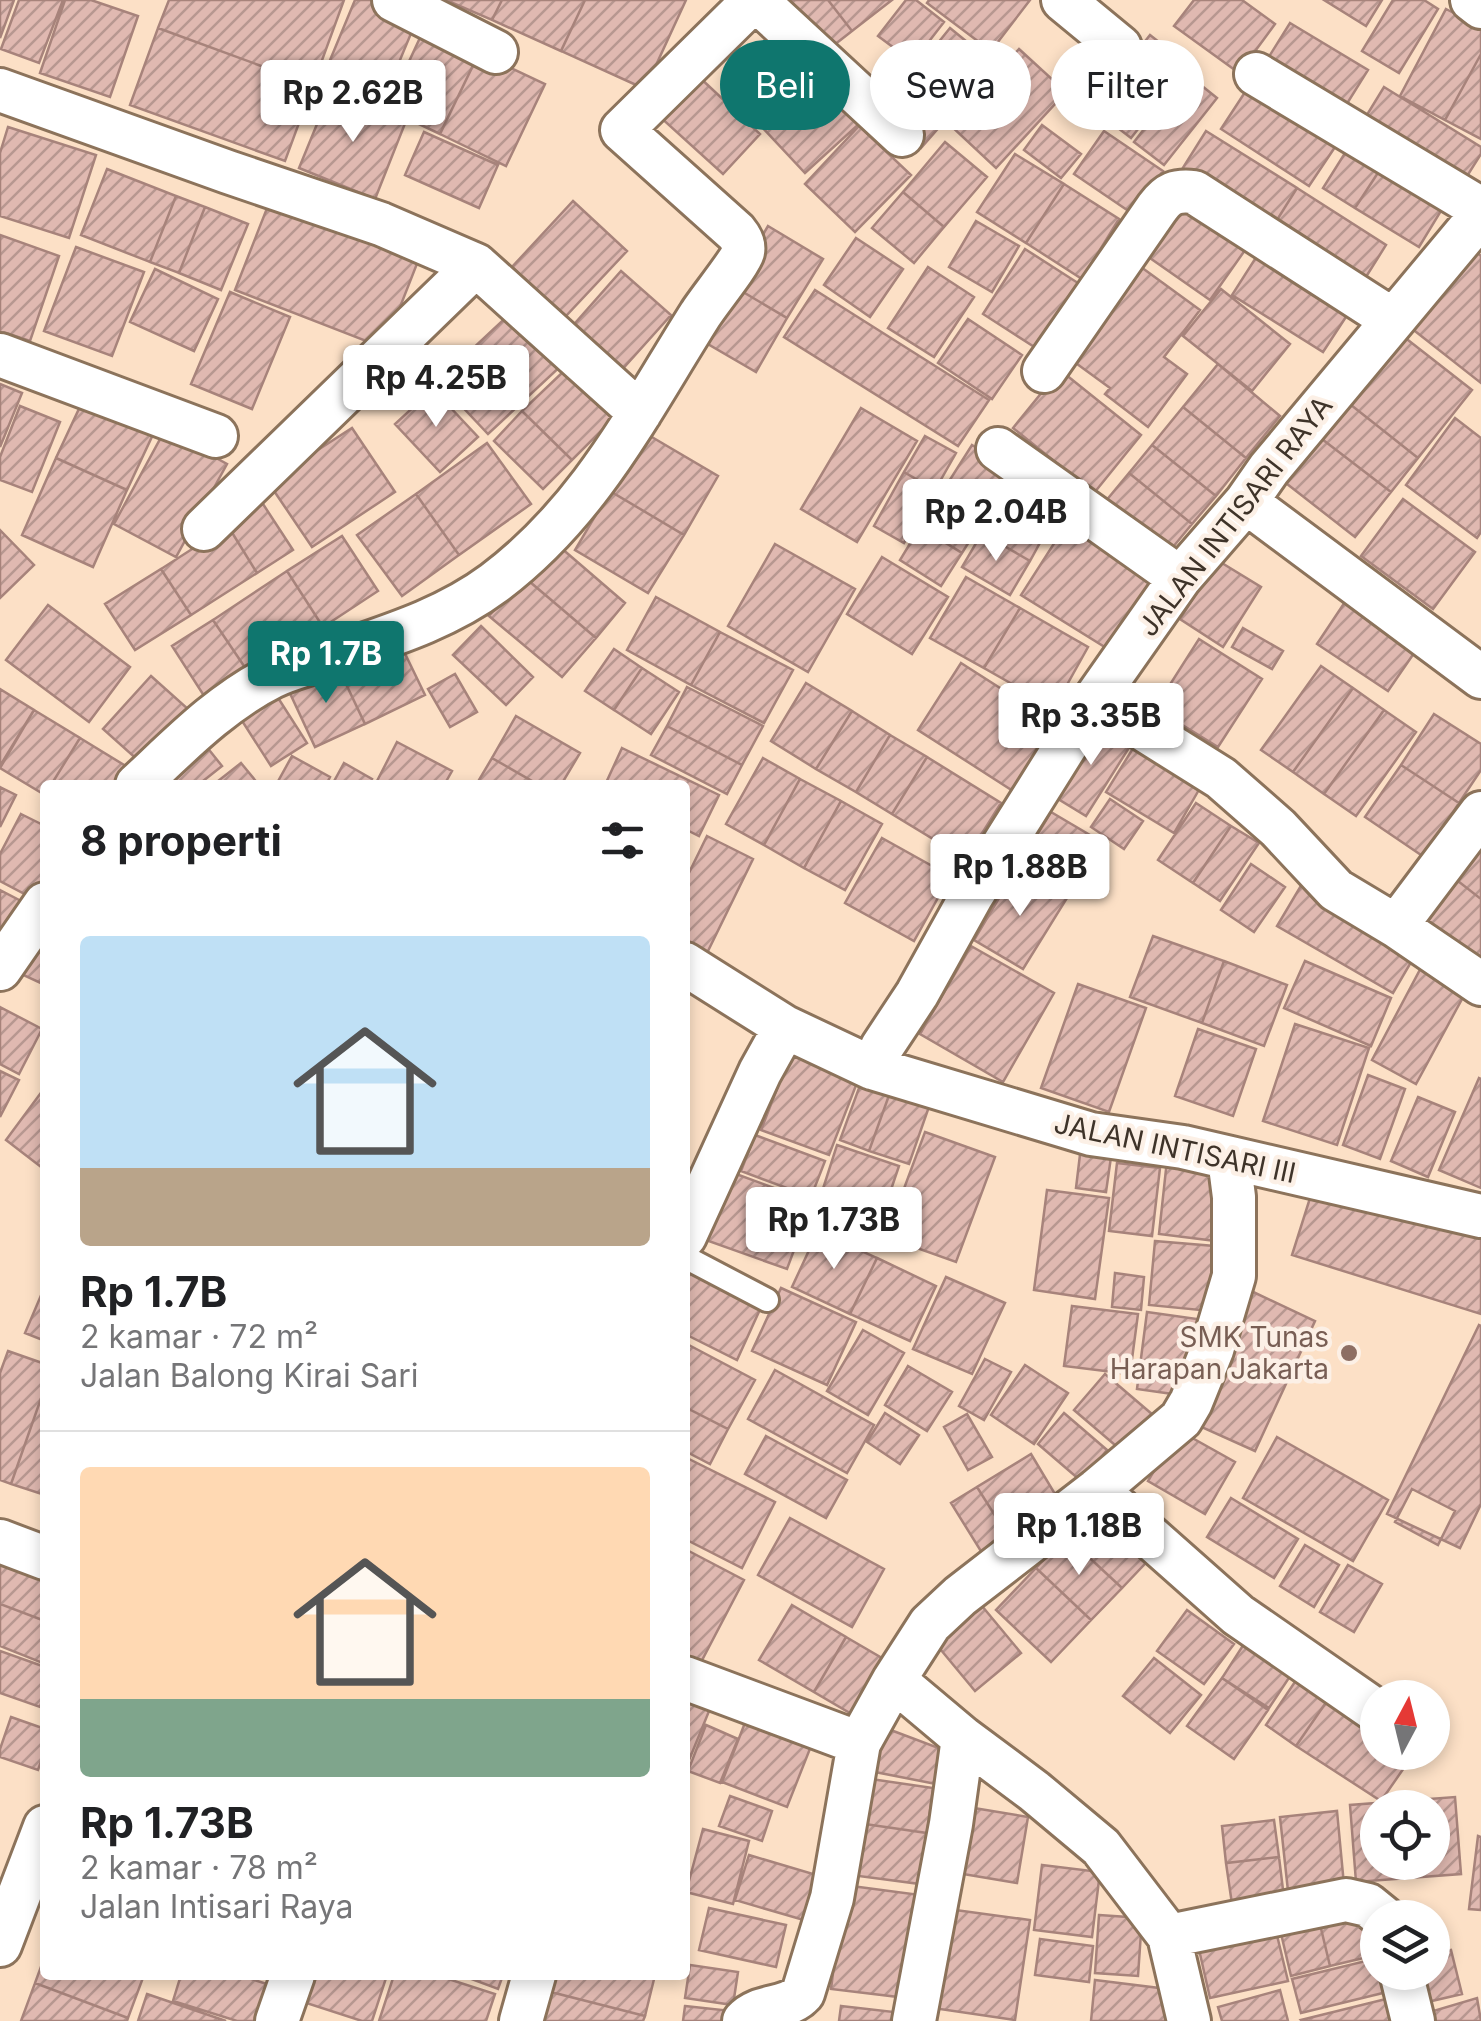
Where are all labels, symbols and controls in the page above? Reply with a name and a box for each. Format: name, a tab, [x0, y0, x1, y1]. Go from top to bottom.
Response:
chip: Beli	[720, 40, 850, 130]
chip: Sewa	[870, 40, 1031, 130]
chip: Filter	[1051, 40, 1204, 130]
pin: Rp 2.62B	[250, 60, 456, 145]
text: Rp 2.62B	[283, 73, 423, 112]
pin: Rp 4.25B	[333, 345, 539, 430]
text: Rp 4.25B	[365, 358, 507, 397]
street label: JALAN INTISARI RAYA	[1131, 389, 1339, 643]
pin: Rp 2.04B	[893, 479, 1099, 564]
text: Rp 2.04B	[924, 492, 1068, 531]
pin: Rp 1.7B	[234, 621, 418, 706]
text: Rp 1.7B	[270, 634, 382, 673]
pin: Rp 3.35B	[988, 683, 1194, 768]
text: Rp 3.35B	[1021, 696, 1161, 735]
icon: filters	[595, 813, 650, 868]
text: 8 properti	[80, 815, 282, 866]
pin: Rp 1.88B	[917, 834, 1123, 919]
text: Rp 1.88B	[952, 847, 1088, 886]
icon: home	[275, 1001, 455, 1181]
street label: JALAN INTISARI III	[1051, 1106, 1299, 1190]
pin: Rp 1.73B	[731, 1187, 937, 1272]
text: Rp 1.73B	[768, 1200, 900, 1239]
text: Rp 1.7B	[80, 1266, 227, 1317]
text: 2 kamar · 72 m²	[80, 1317, 318, 1356]
place label: SMK Tunas Harapan Jakarta	[1110, 1320, 1329, 1386]
marker: SMK Tunas Harapan Jakarta	[1338, 1342, 1360, 1364]
text: Jalan Balong Kirai Sari	[80, 1356, 419, 1395]
pin: Rp 1.18B	[976, 1493, 1182, 1578]
text: Rp 1.18B	[1016, 1506, 1142, 1545]
icon: home	[275, 1532, 455, 1712]
north arrow	[1360, 1680, 1450, 1770]
map controls	[1360, 1680, 1450, 1990]
button: locate	[1360, 1790, 1450, 1880]
text: Rp 1.73B	[80, 1797, 254, 1848]
text: 2 kamar · 78 m²	[80, 1848, 318, 1887]
text: Jalan Intisari Raya	[80, 1887, 353, 1926]
button: layers	[1360, 1900, 1450, 1990]

